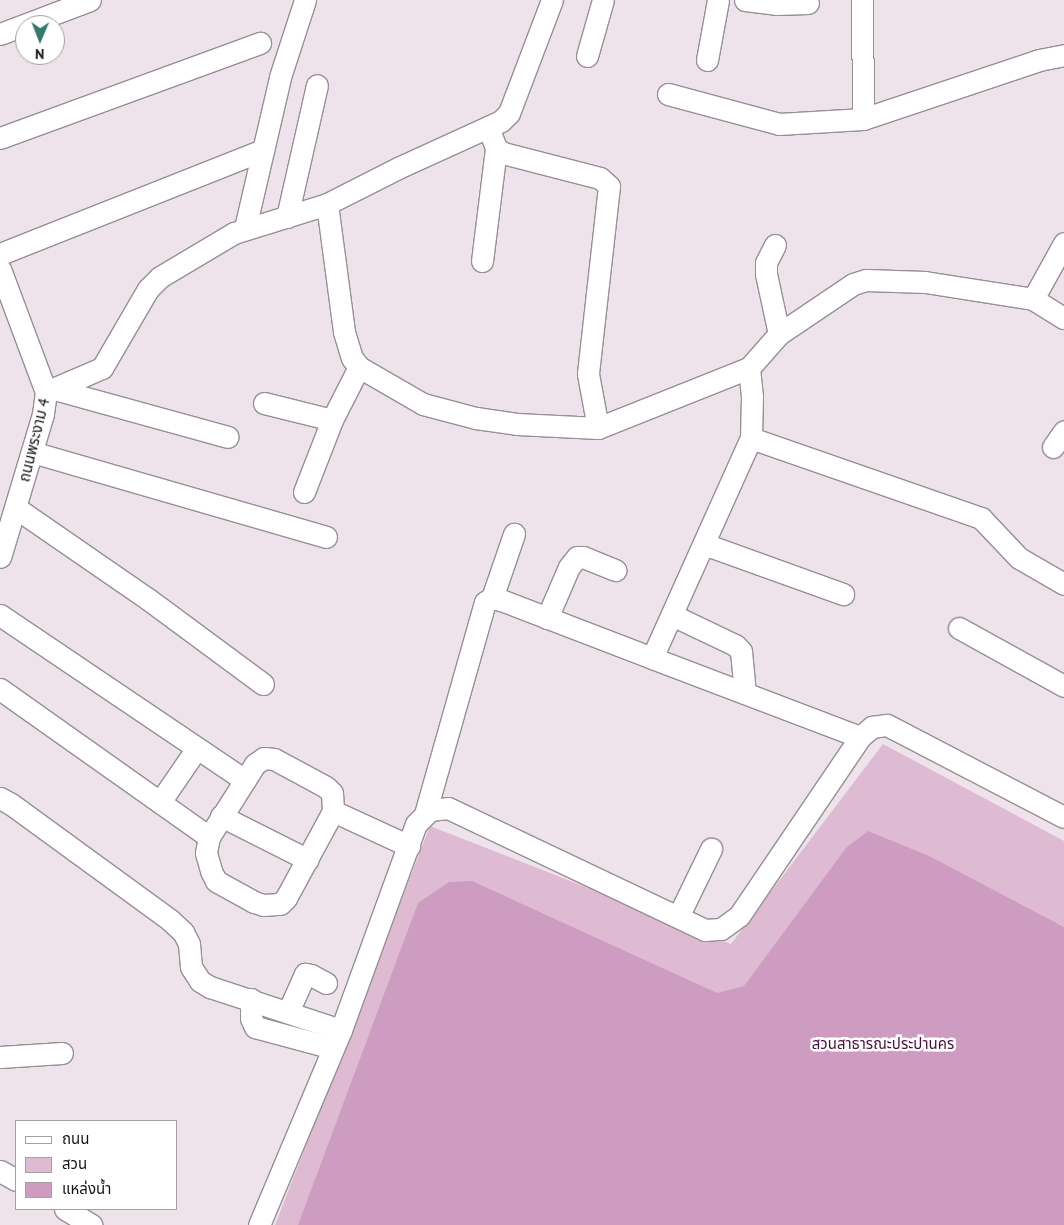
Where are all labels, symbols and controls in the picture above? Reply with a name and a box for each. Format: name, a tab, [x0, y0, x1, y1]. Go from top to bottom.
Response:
north arrow	[15, 15, 65, 65]
text: N	[35, 45, 45, 63]
street label: ถนนพระงาม 4	[15, 396, 53, 484]
park label: สวนสาธารณะประปานคร	[812, 1035, 954, 1053]
legend	[15, 1120, 178, 1210]
text: ถนน	[62, 1129, 89, 1148]
text: สวน	[62, 1154, 87, 1173]
text: แหล่งน้ำ	[62, 1179, 111, 1198]

